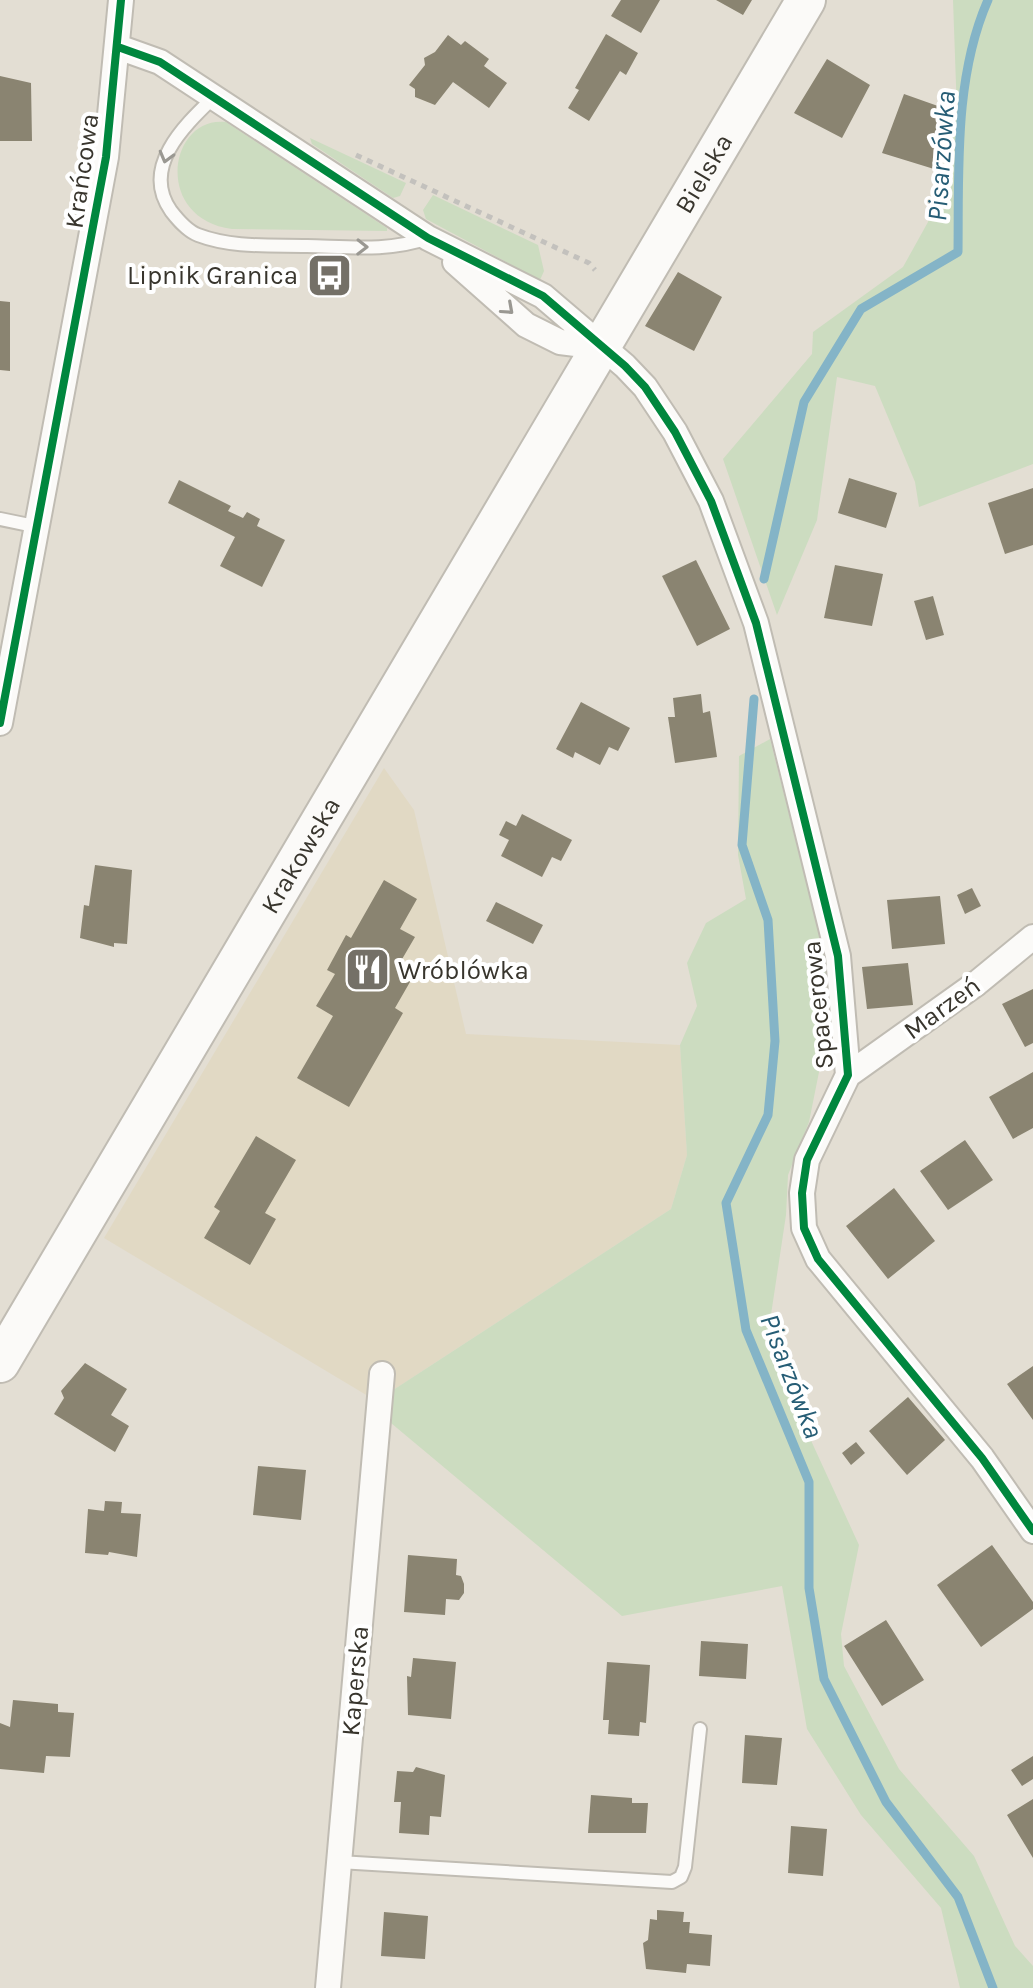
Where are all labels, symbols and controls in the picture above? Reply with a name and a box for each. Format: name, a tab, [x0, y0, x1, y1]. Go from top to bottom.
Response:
water label: Pisarzówka	[920, 90, 962, 222]
street label: Krańcowa	[59, 111, 105, 231]
street label: Bielska	[668, 128, 739, 219]
one-way arrow	[159, 149, 176, 163]
one-way arrow	[356, 238, 369, 256]
bus stop icon: Lipnik Granica	[305, 251, 353, 299]
place label: Lipnik Granica	[127, 260, 298, 291]
one-way arrow	[498, 299, 513, 313]
street label: Krakowska	[254, 791, 347, 919]
street label: Spacerowa	[796, 939, 840, 1071]
restaurant icon: Wróblówka	[343, 946, 391, 994]
place label: Wróblówka	[398, 955, 529, 986]
street label: Marzeń	[898, 970, 986, 1046]
water label: Pisarzówka	[753, 1309, 831, 1443]
street label: Kaperska	[335, 1625, 375, 1737]

